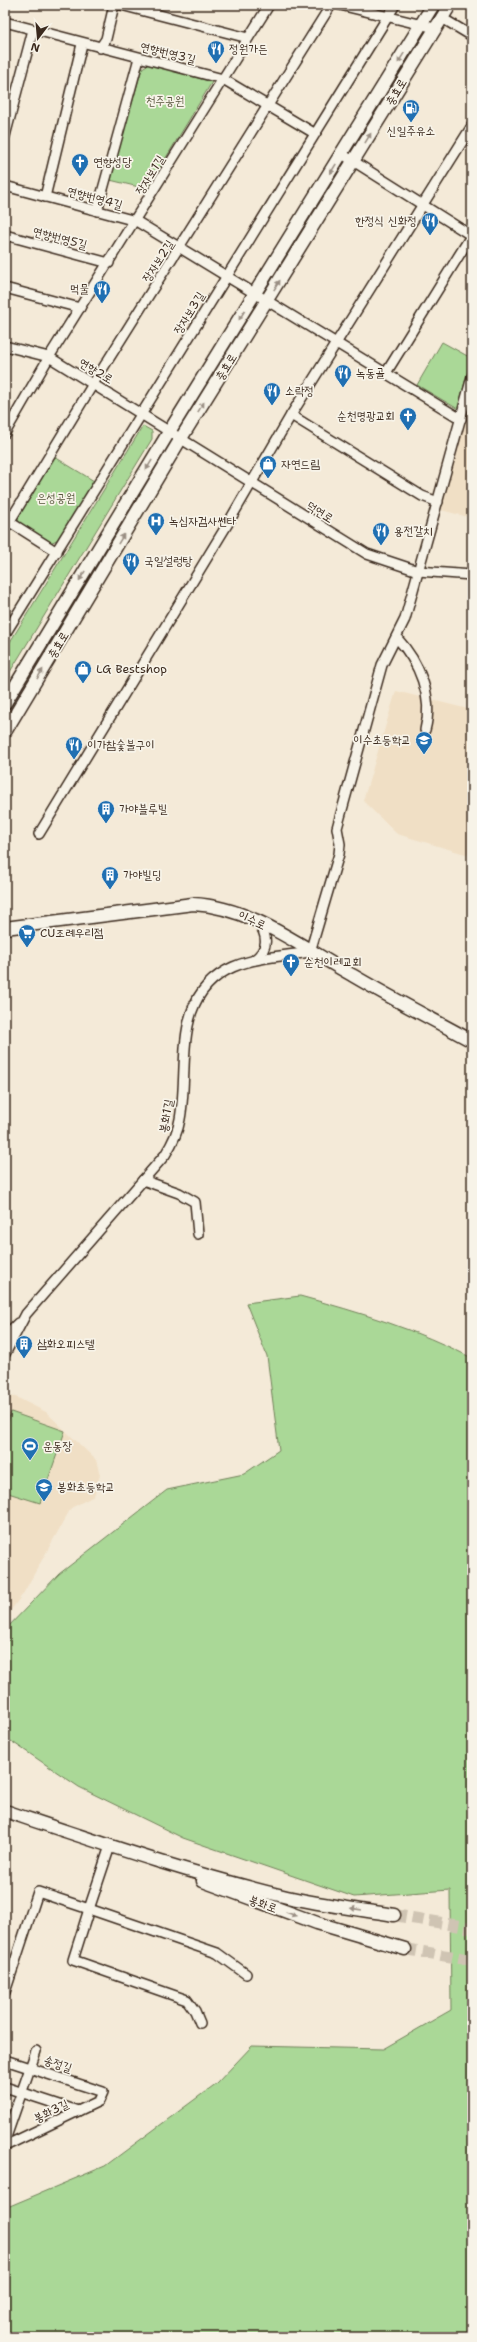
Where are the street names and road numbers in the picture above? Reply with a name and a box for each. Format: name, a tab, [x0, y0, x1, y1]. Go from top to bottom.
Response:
street label: 연향번영3길	[139, 38, 198, 68]
street label: 충효로	[382, 75, 410, 109]
street label: 장자보1길	[132, 152, 169, 198]
street label: 연향번영4길	[66, 183, 125, 213]
street label: 연향번영5길	[31, 223, 89, 253]
street label: 장자보2길	[138, 237, 178, 285]
street label: 장자보3길	[170, 289, 208, 337]
street label: 충효로	[212, 350, 240, 384]
street label: 연향2로	[76, 355, 116, 387]
street label: 덕연로	[303, 498, 337, 526]
street label: 충효로	[44, 628, 72, 662]
street label: 이수로	[235, 907, 269, 933]
street label: 봉화1길	[155, 1098, 177, 1134]
street label: 봉화로	[247, 1892, 279, 1916]
street label: 송정길	[42, 2052, 75, 2076]
street label: 봉화3길	[31, 2095, 72, 2126]

